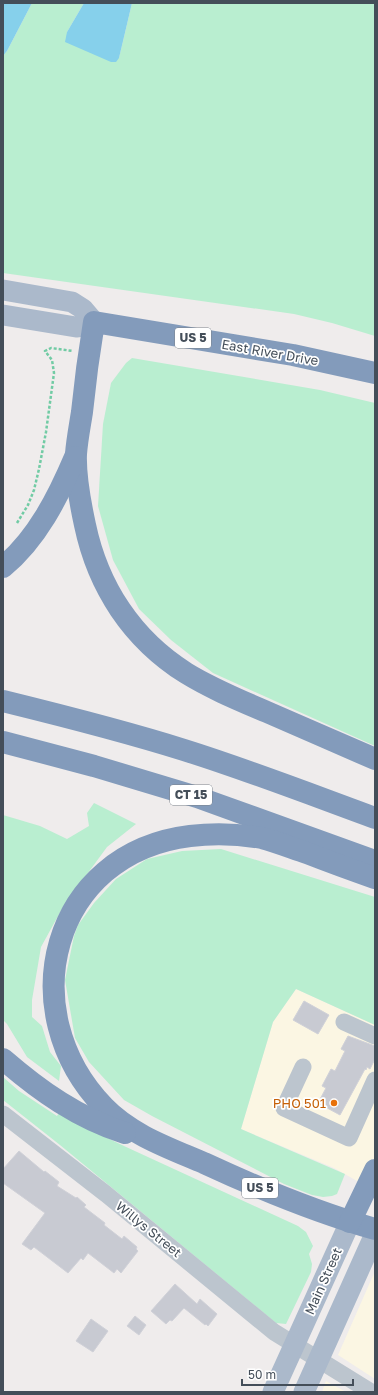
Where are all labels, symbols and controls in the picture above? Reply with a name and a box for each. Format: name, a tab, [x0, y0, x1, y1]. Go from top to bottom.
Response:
road number: US 5	[175, 328, 211, 348]
street label: East River Drive	[220, 336, 320, 368]
road number: CT 15	[170, 785, 212, 805]
place label: PHO 501	[273, 1095, 326, 1111]
marker: PHO 501	[329, 1098, 339, 1108]
road number: US 5	[242, 1178, 278, 1198]
street label: Willys Street	[113, 1198, 185, 1260]
street label: Main Street	[301, 1245, 345, 1317]
scale bar	[242, 1361, 353, 1387]
text: 50 m	[248, 1367, 276, 1382]

